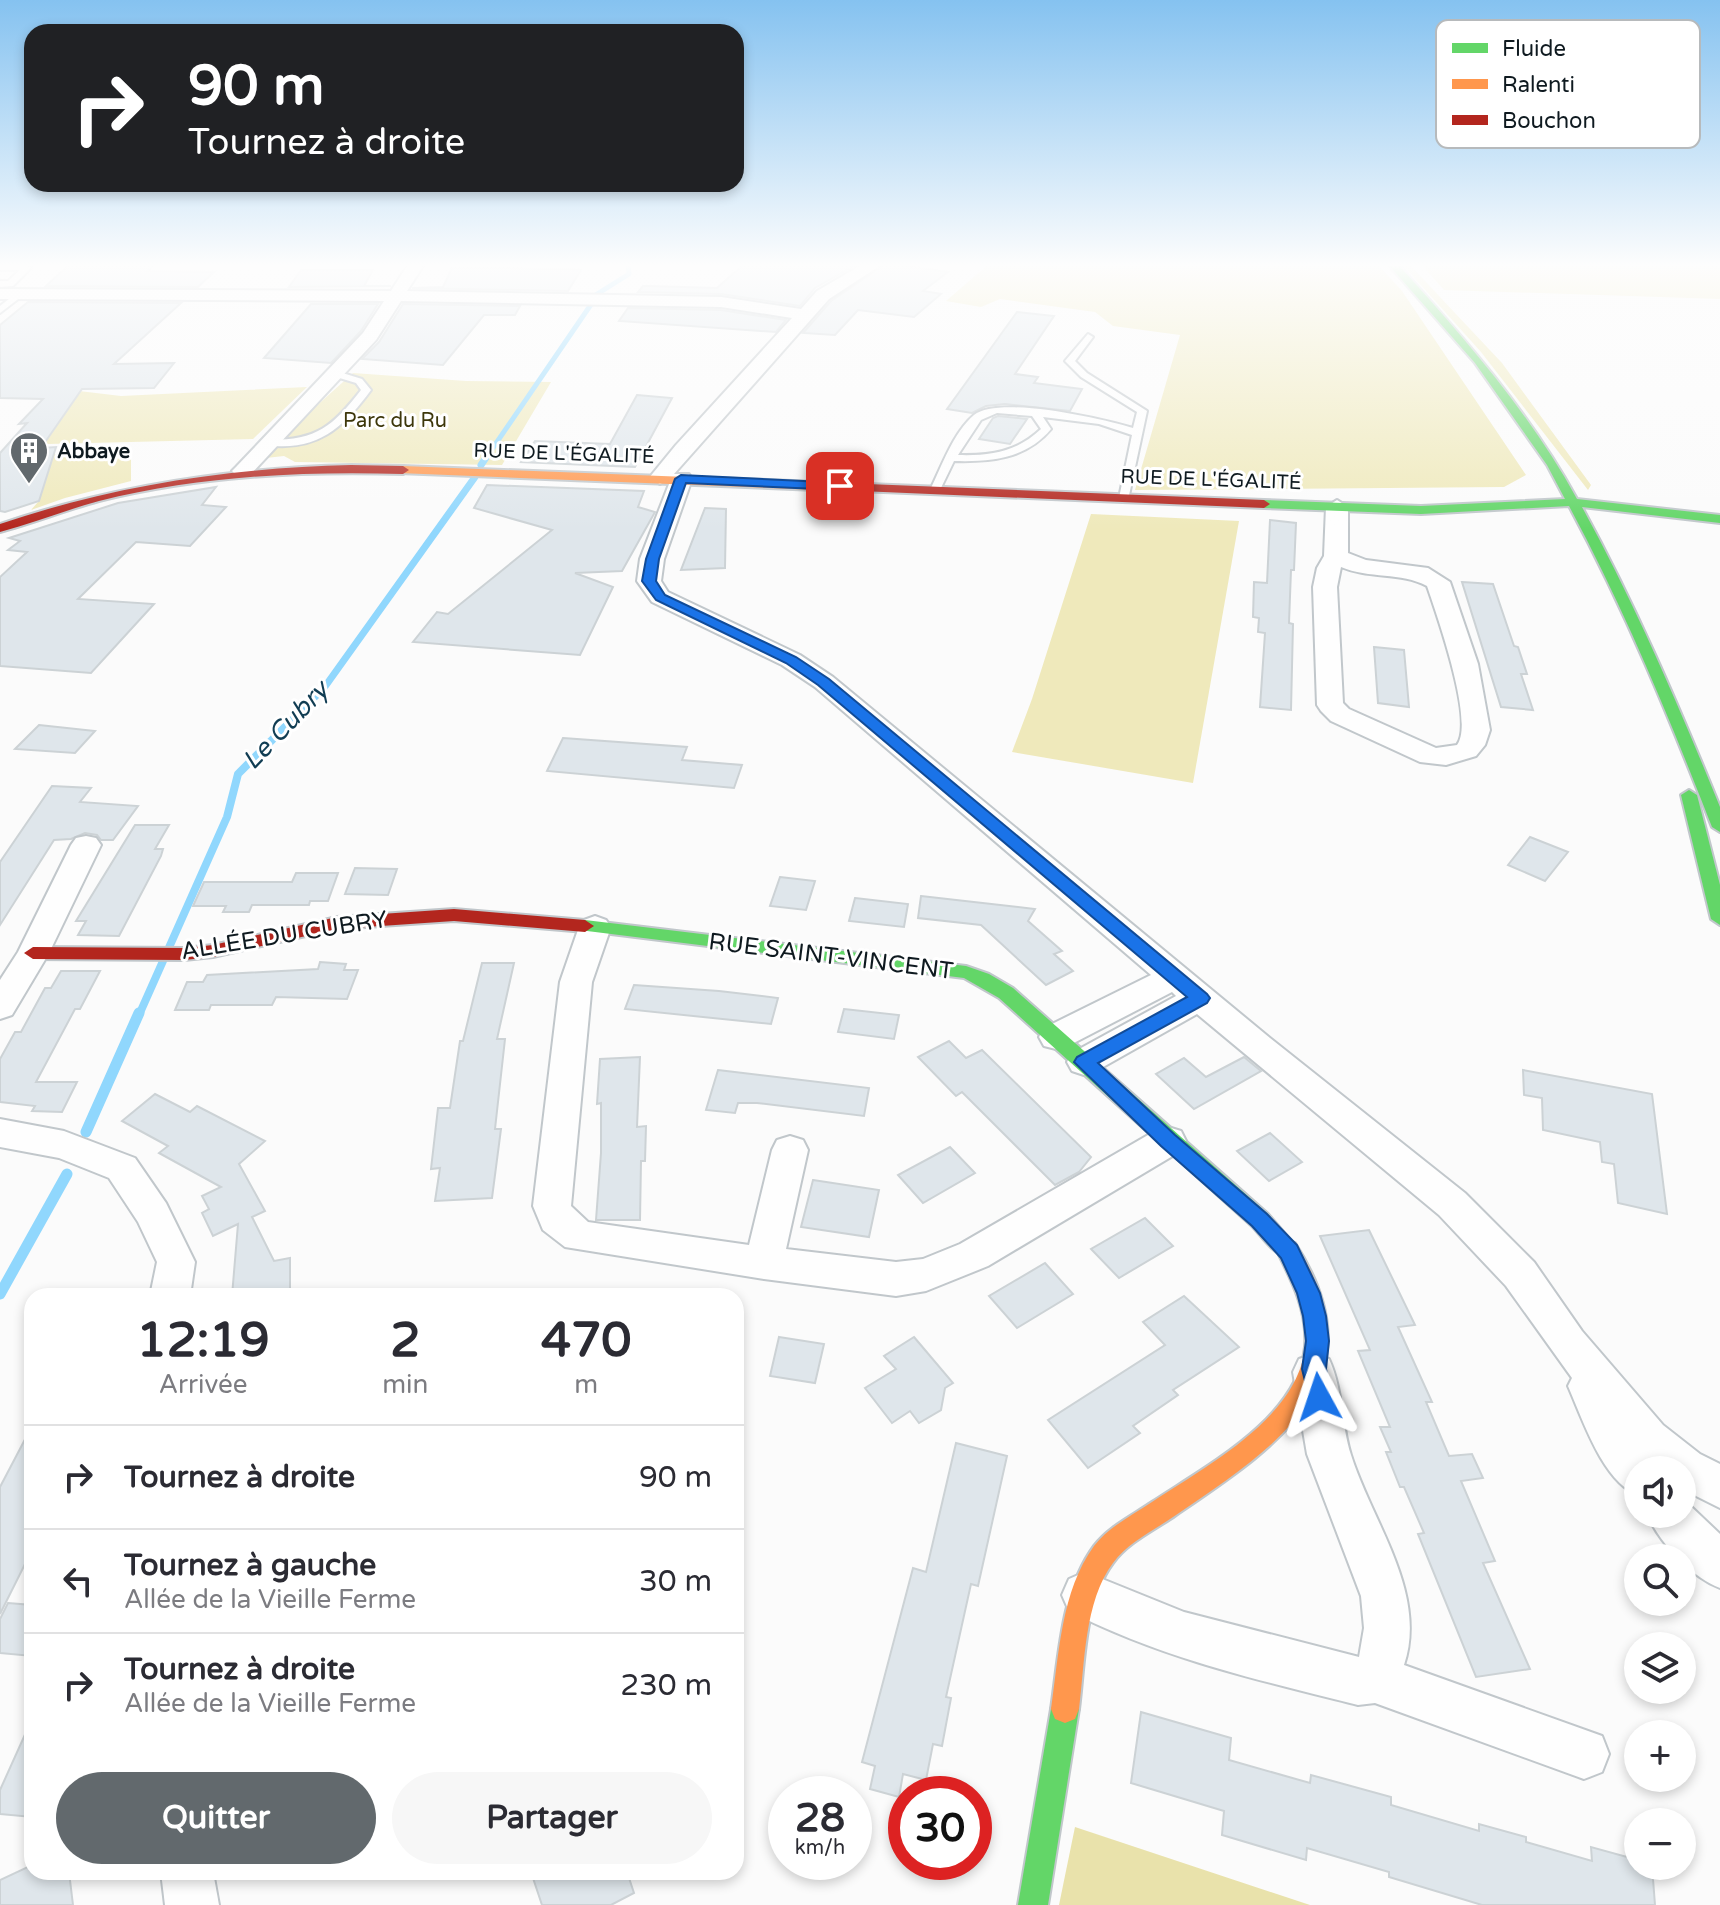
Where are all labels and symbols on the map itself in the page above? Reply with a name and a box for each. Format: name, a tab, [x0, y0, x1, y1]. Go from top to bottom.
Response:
legend	[1436, 20, 1700, 148]
text: Fluide	[1502, 36, 1566, 62]
text: Ralenti	[1502, 72, 1575, 98]
text: Bouchon	[1502, 108, 1596, 134]
park label: Parc du Ru	[343, 409, 447, 433]
building icon: Abbaye	[8, 430, 50, 485]
street label: RUE DE L'ÉGALITÉ	[473, 438, 655, 469]
place label: Abbaye	[57, 440, 130, 464]
pin	[806, 452, 874, 520]
street label: RUE DE L'ÉGALITÉ	[1120, 464, 1302, 495]
water label: Le Cubry	[236, 673, 337, 776]
street label: ALLÉE DU CUBRY	[179, 904, 389, 966]
street label: RUE SAINT-VINCENT	[707, 927, 955, 986]
position arrow	[1277, 1355, 1361, 1439]
speed limit sign: 30	[888, 1776, 992, 1880]

